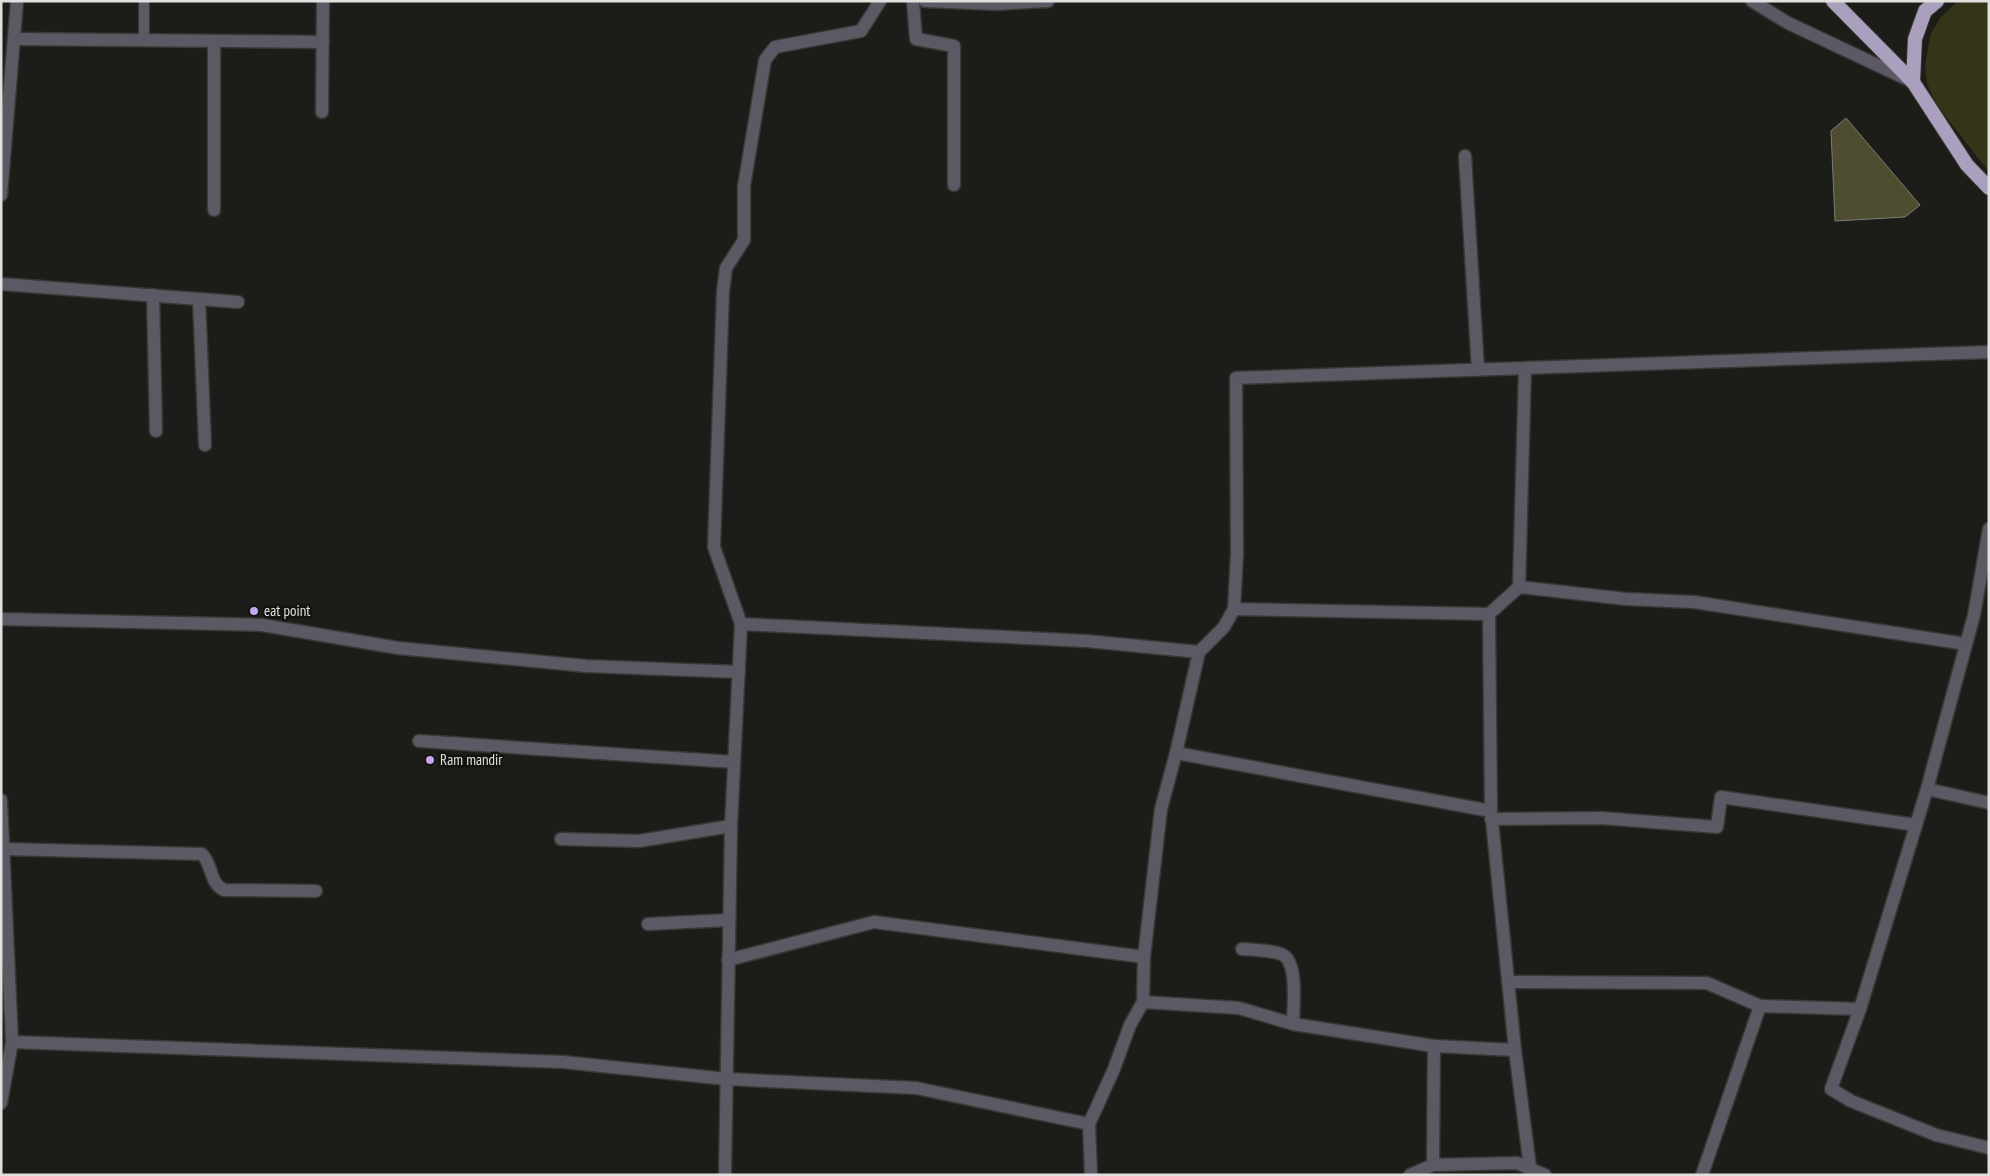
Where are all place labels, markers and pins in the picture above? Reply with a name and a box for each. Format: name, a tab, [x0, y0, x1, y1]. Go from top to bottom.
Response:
place label: eat point	[264, 601, 310, 620]
marker: eat point	[248, 605, 260, 617]
place label: Ram mandir	[440, 750, 503, 769]
marker: Ram mandir	[424, 754, 436, 766]

